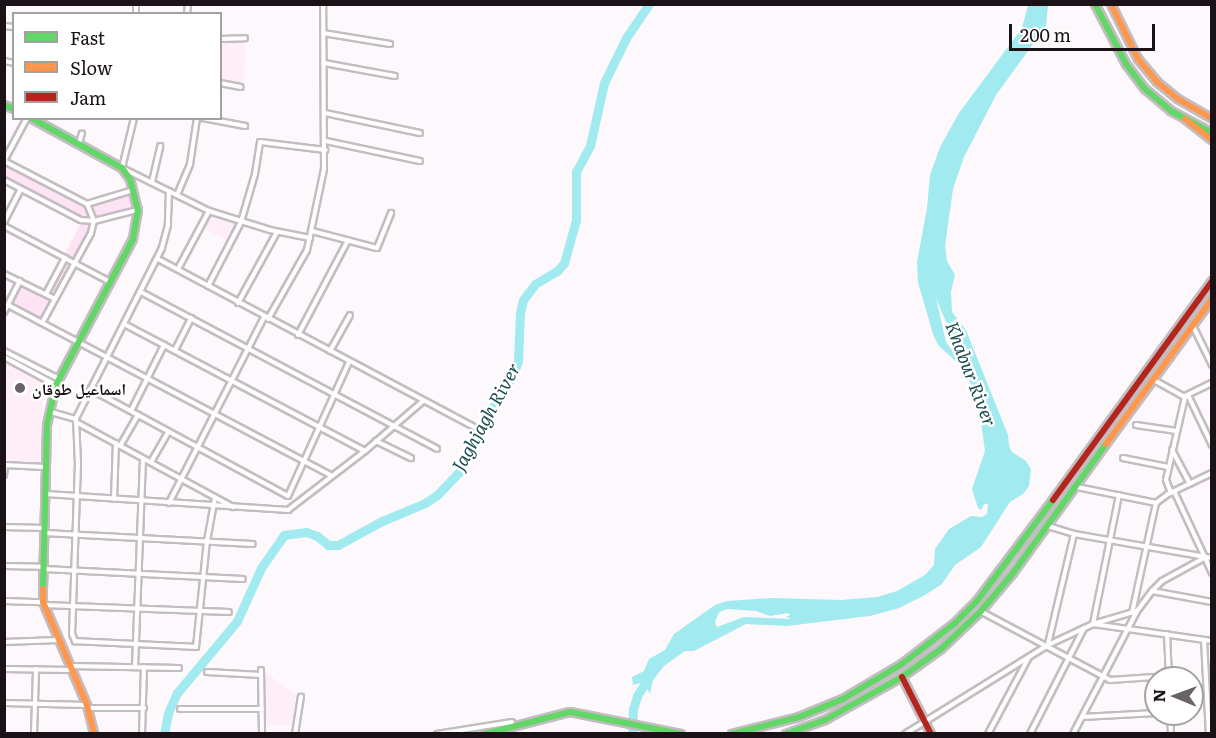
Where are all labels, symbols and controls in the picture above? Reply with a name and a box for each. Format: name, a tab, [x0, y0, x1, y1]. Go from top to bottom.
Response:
legend	[12, 12, 222, 120]
scale bar	[1012, 12, 1158, 50]
text: 200 m	[1020, 21, 1071, 48]
text: Fast	[70, 24, 105, 51]
text: Slow	[70, 54, 112, 81]
text: Jam	[70, 84, 106, 111]
water label: Khabur River	[941, 319, 1001, 429]
water label: Jaghjagh River	[447, 359, 525, 475]
place label: اسماعيل طوقان	[32, 378, 126, 398]
marker: اسماعيل طوقان	[13, 381, 27, 395]
north arrow	[1144, 666, 1204, 726]
text: N	[1146, 689, 1170, 703]

